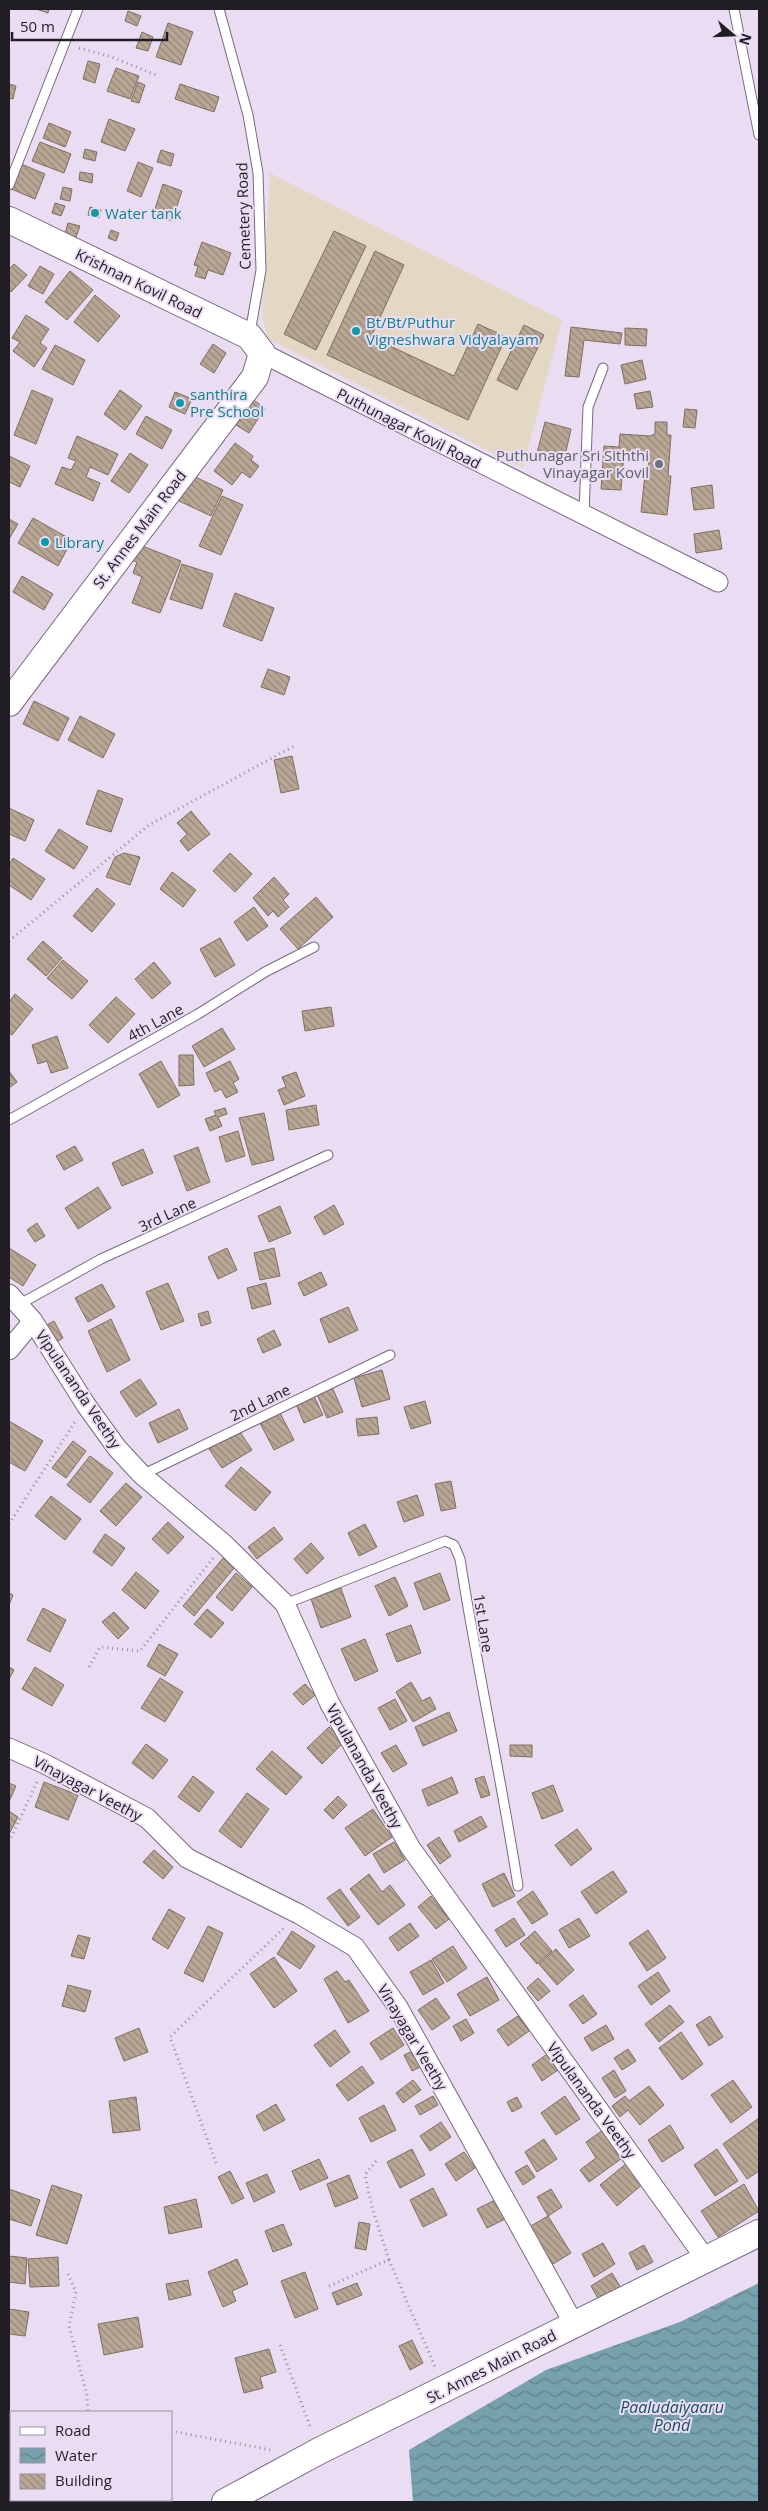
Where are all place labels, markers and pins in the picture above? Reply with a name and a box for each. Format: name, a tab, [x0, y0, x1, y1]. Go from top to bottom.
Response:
place label: Water tank	[105, 203, 182, 223]
marker: Water tank	[89, 207, 101, 219]
place label: Bt/Bt/Puthur Vigneshwara Vidyalayam	[366, 312, 539, 349]
marker: Bt/Bt/Puthur Vigneshwara Vidyalayam	[350, 325, 362, 337]
place label: santhira Pre School	[190, 384, 264, 421]
marker: santhira Pre School	[174, 397, 186, 409]
place label: Puthunagar Sri Siththi Vinayagar Kovil	[496, 445, 649, 482]
marker: Puthunagar Sri Siththi Vinayagar Kovil	[653, 458, 665, 470]
place label: Library	[55, 532, 104, 552]
marker: Library	[39, 536, 51, 548]

